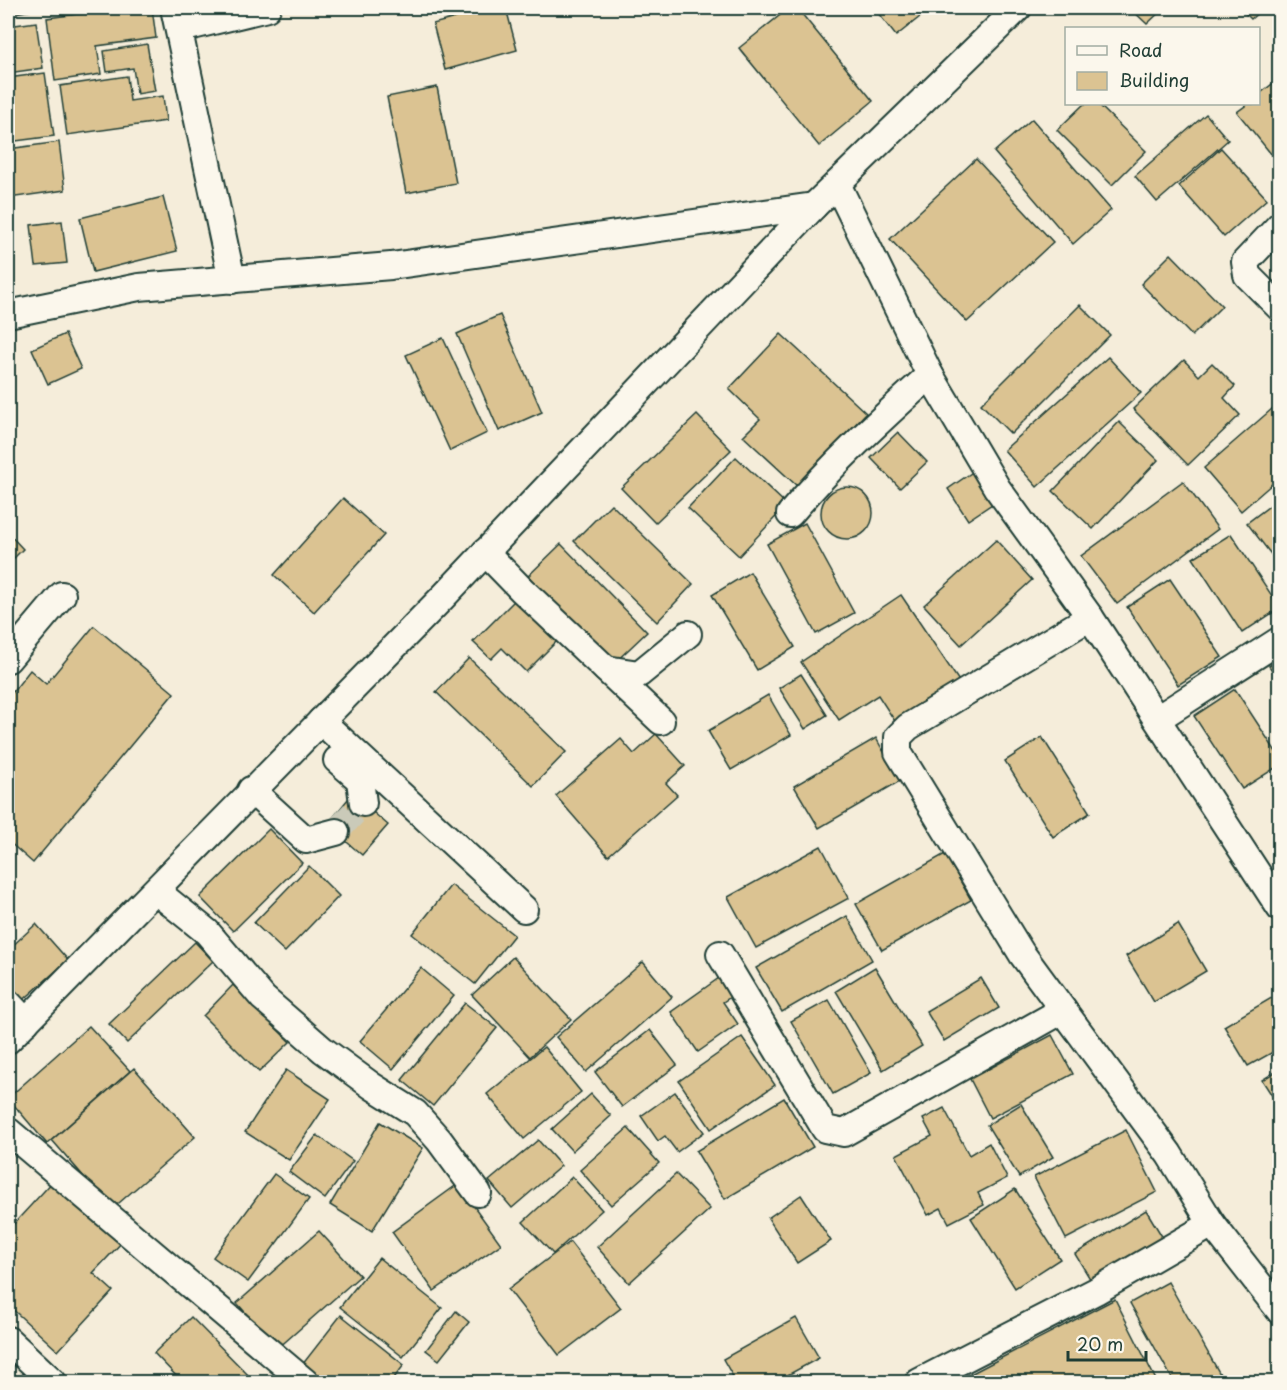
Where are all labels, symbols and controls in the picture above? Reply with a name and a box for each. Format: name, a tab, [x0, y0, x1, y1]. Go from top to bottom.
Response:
legend	[1065, 27, 1260, 105]
text: Road	[1119, 36, 1163, 63]
text: Building	[1119, 66, 1189, 93]
scale bar	[1068, 1324, 1146, 1362]
text: 20 m	[1077, 1330, 1123, 1357]

